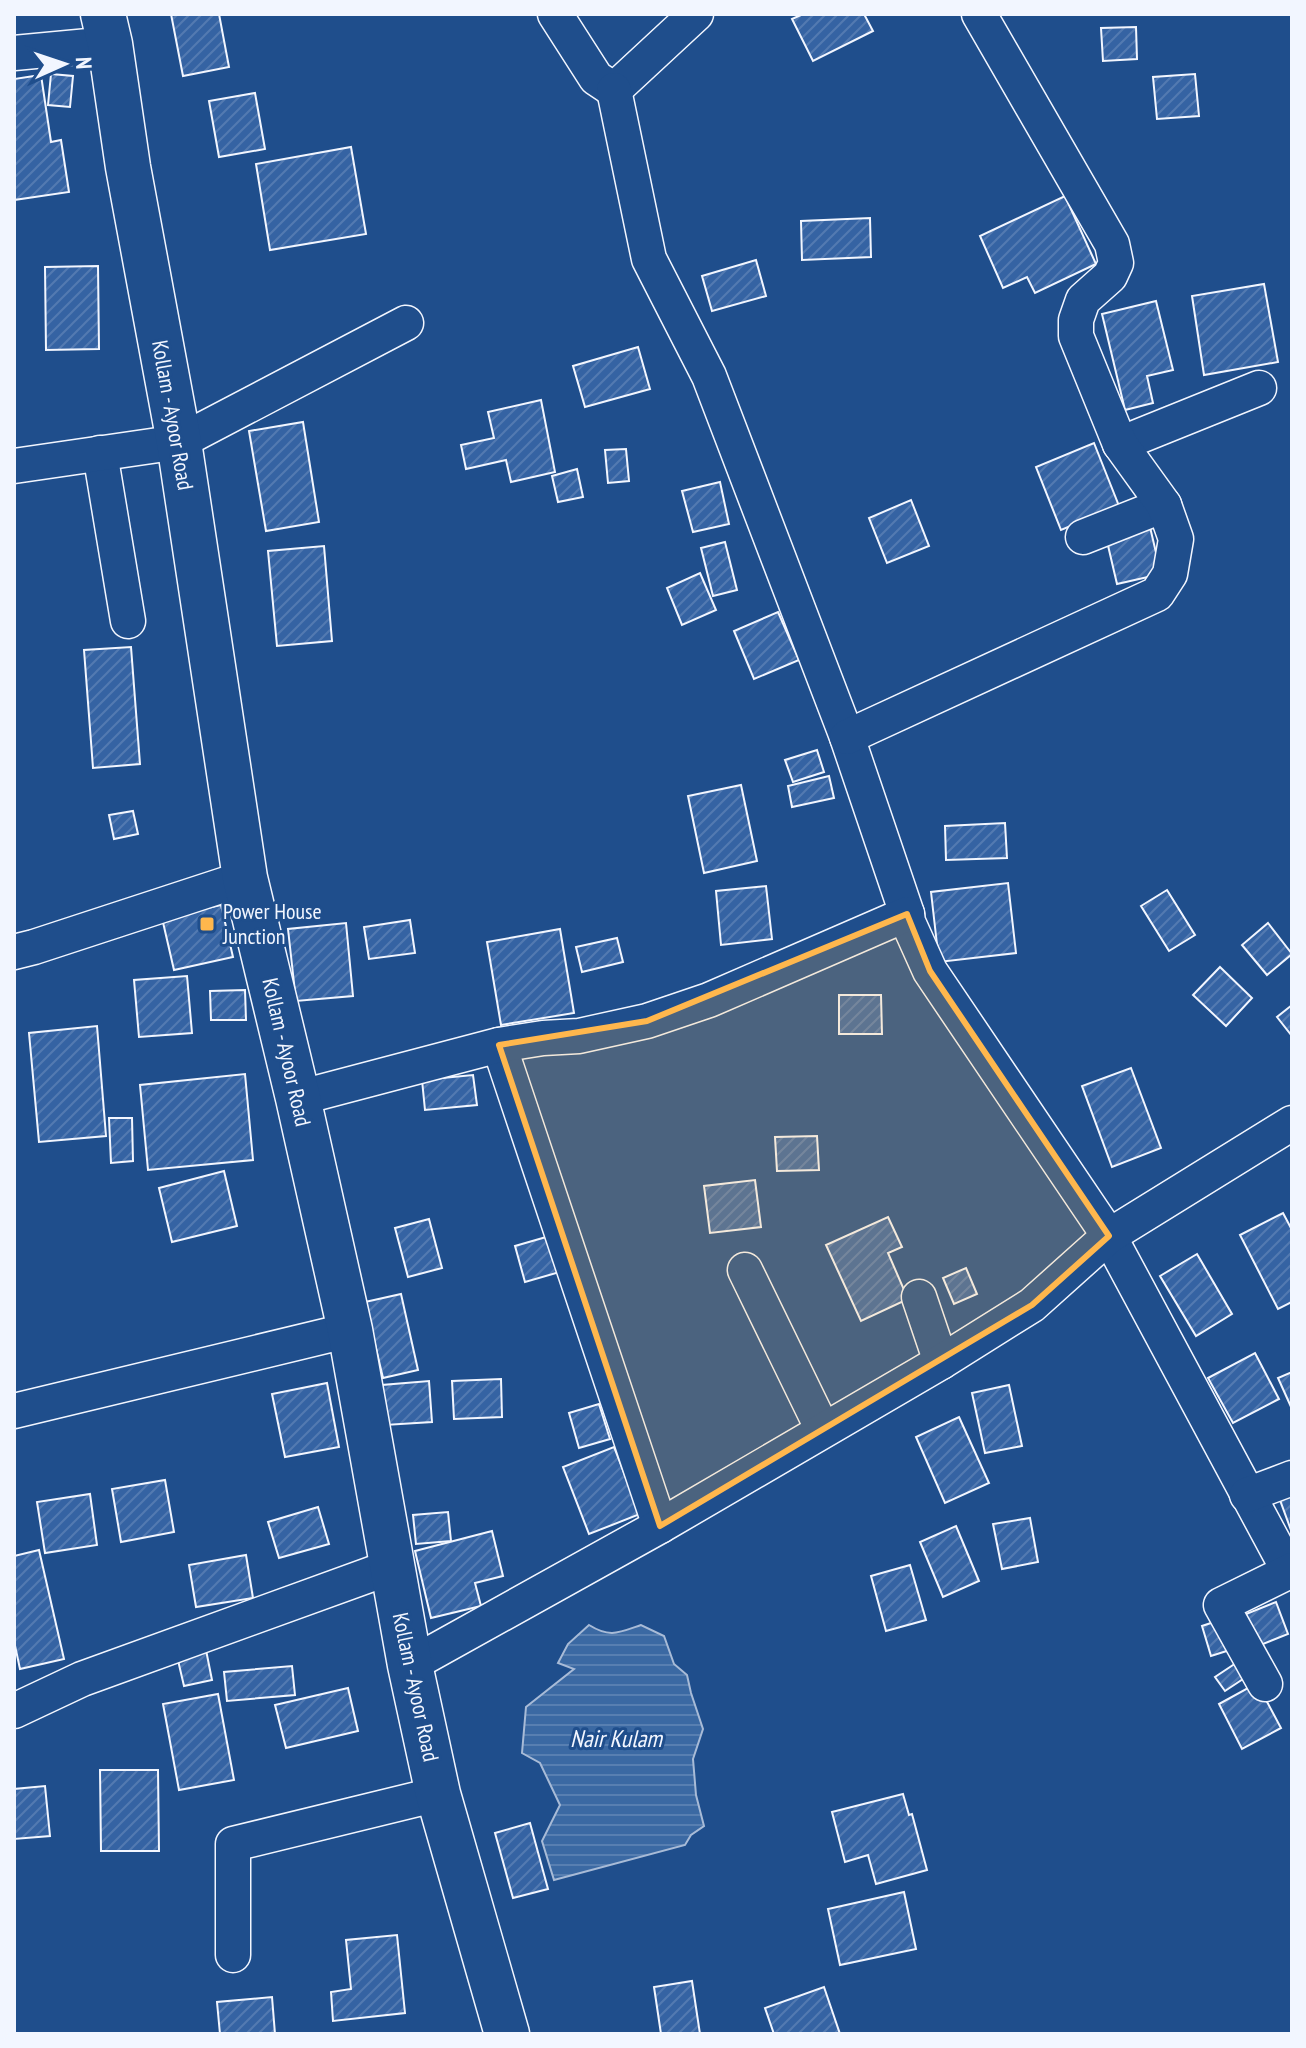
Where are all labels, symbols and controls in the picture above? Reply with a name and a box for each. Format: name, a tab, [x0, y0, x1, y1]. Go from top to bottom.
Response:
north arrow	[24, 24, 104, 104]
text: N	[70, 56, 98, 70]
street label: Kollam - Ayoor Road	[146, 338, 200, 492]
place label: Power House Junction	[222, 897, 322, 950]
marker: Power House Junction	[198, 915, 216, 933]
street label: Kollam - Ayoor Road	[256, 975, 318, 1129]
street label: Kollam - Ayoor Road	[387, 1610, 445, 1764]
water label: Nair Kulam	[570, 1723, 663, 1754]

